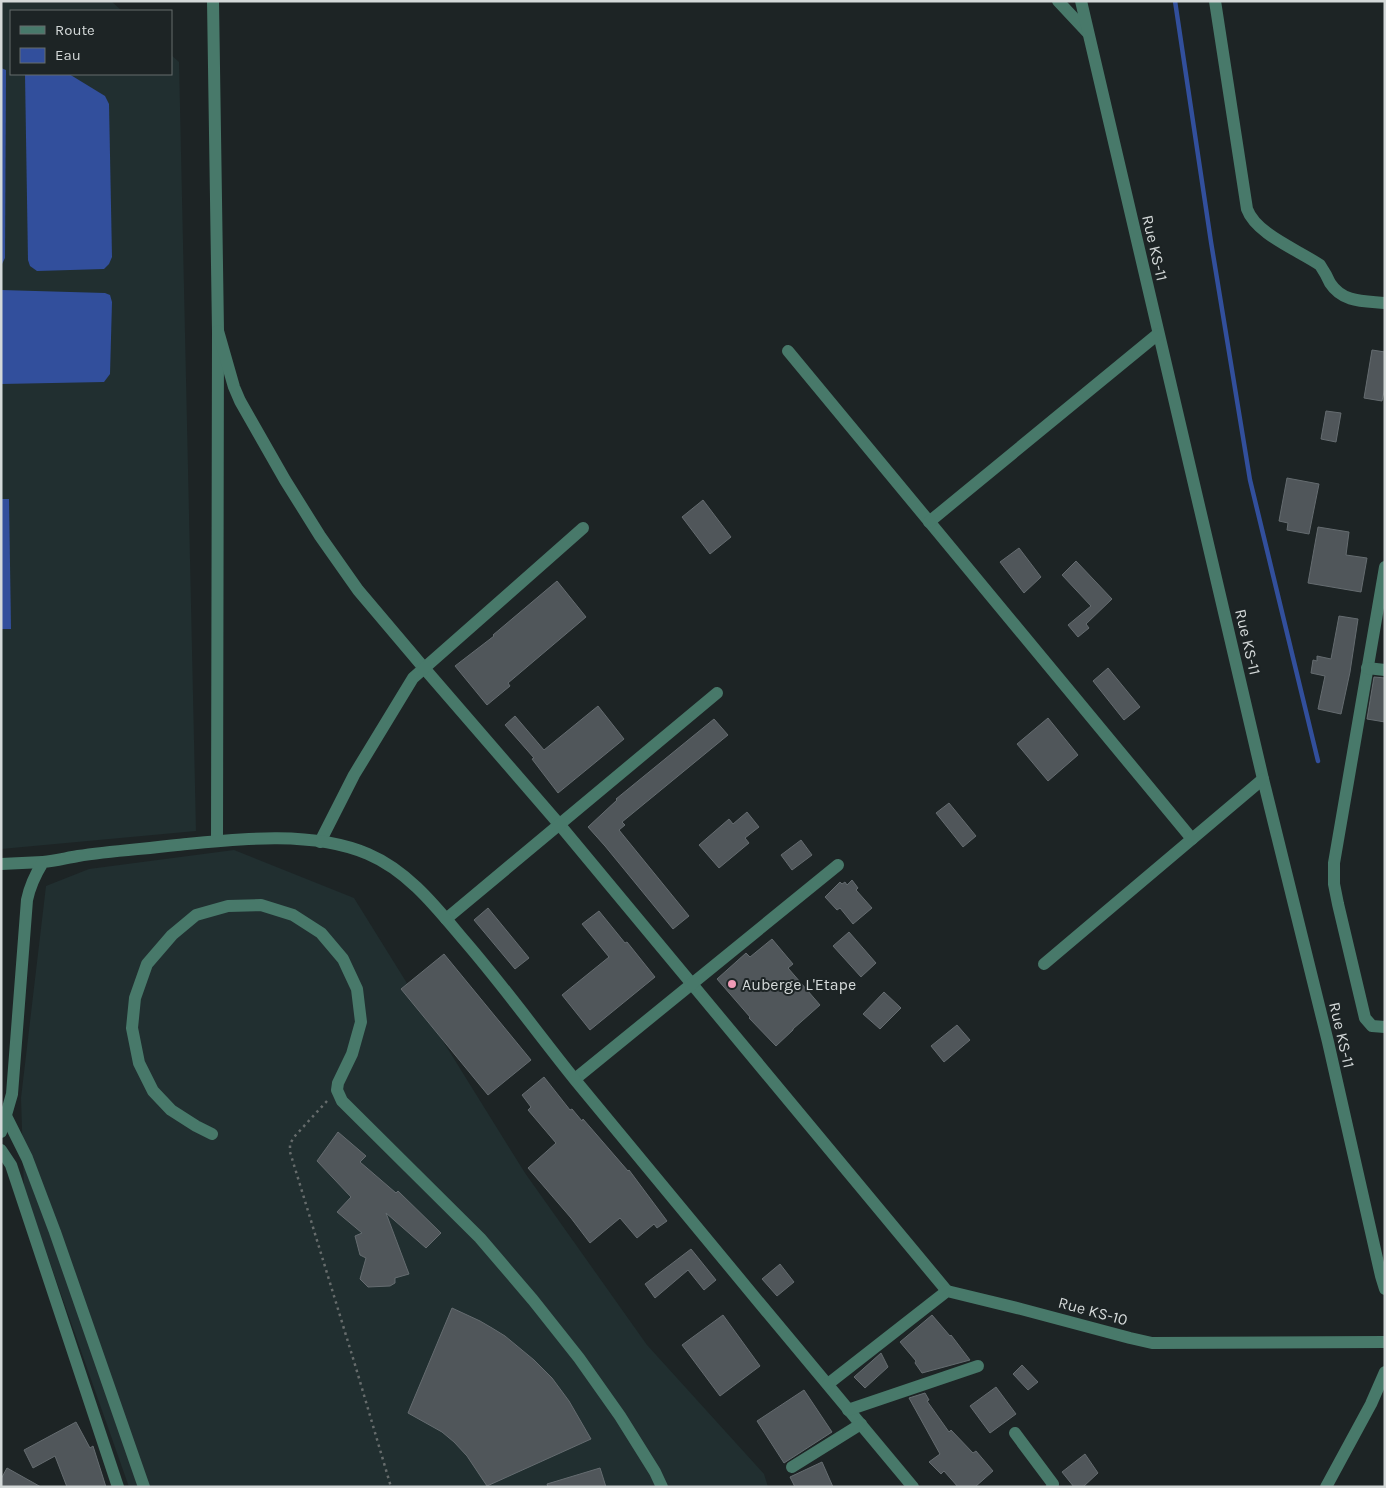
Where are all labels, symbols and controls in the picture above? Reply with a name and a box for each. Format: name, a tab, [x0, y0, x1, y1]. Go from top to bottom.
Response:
legend	[10, 10, 172, 75]
text: Route	[55, 21, 95, 39]
text: Eau	[55, 46, 81, 64]
street label: Rue KS-11	[1138, 213, 1172, 283]
street label: Rue KS-11	[1231, 607, 1265, 677]
place label: Auberge L'Etape	[742, 975, 856, 994]
marker: Auberge L'Etape	[726, 978, 738, 990]
street label: Rue KS-11	[1325, 1000, 1359, 1070]
street label: Rue KS-10	[1056, 1293, 1130, 1329]

